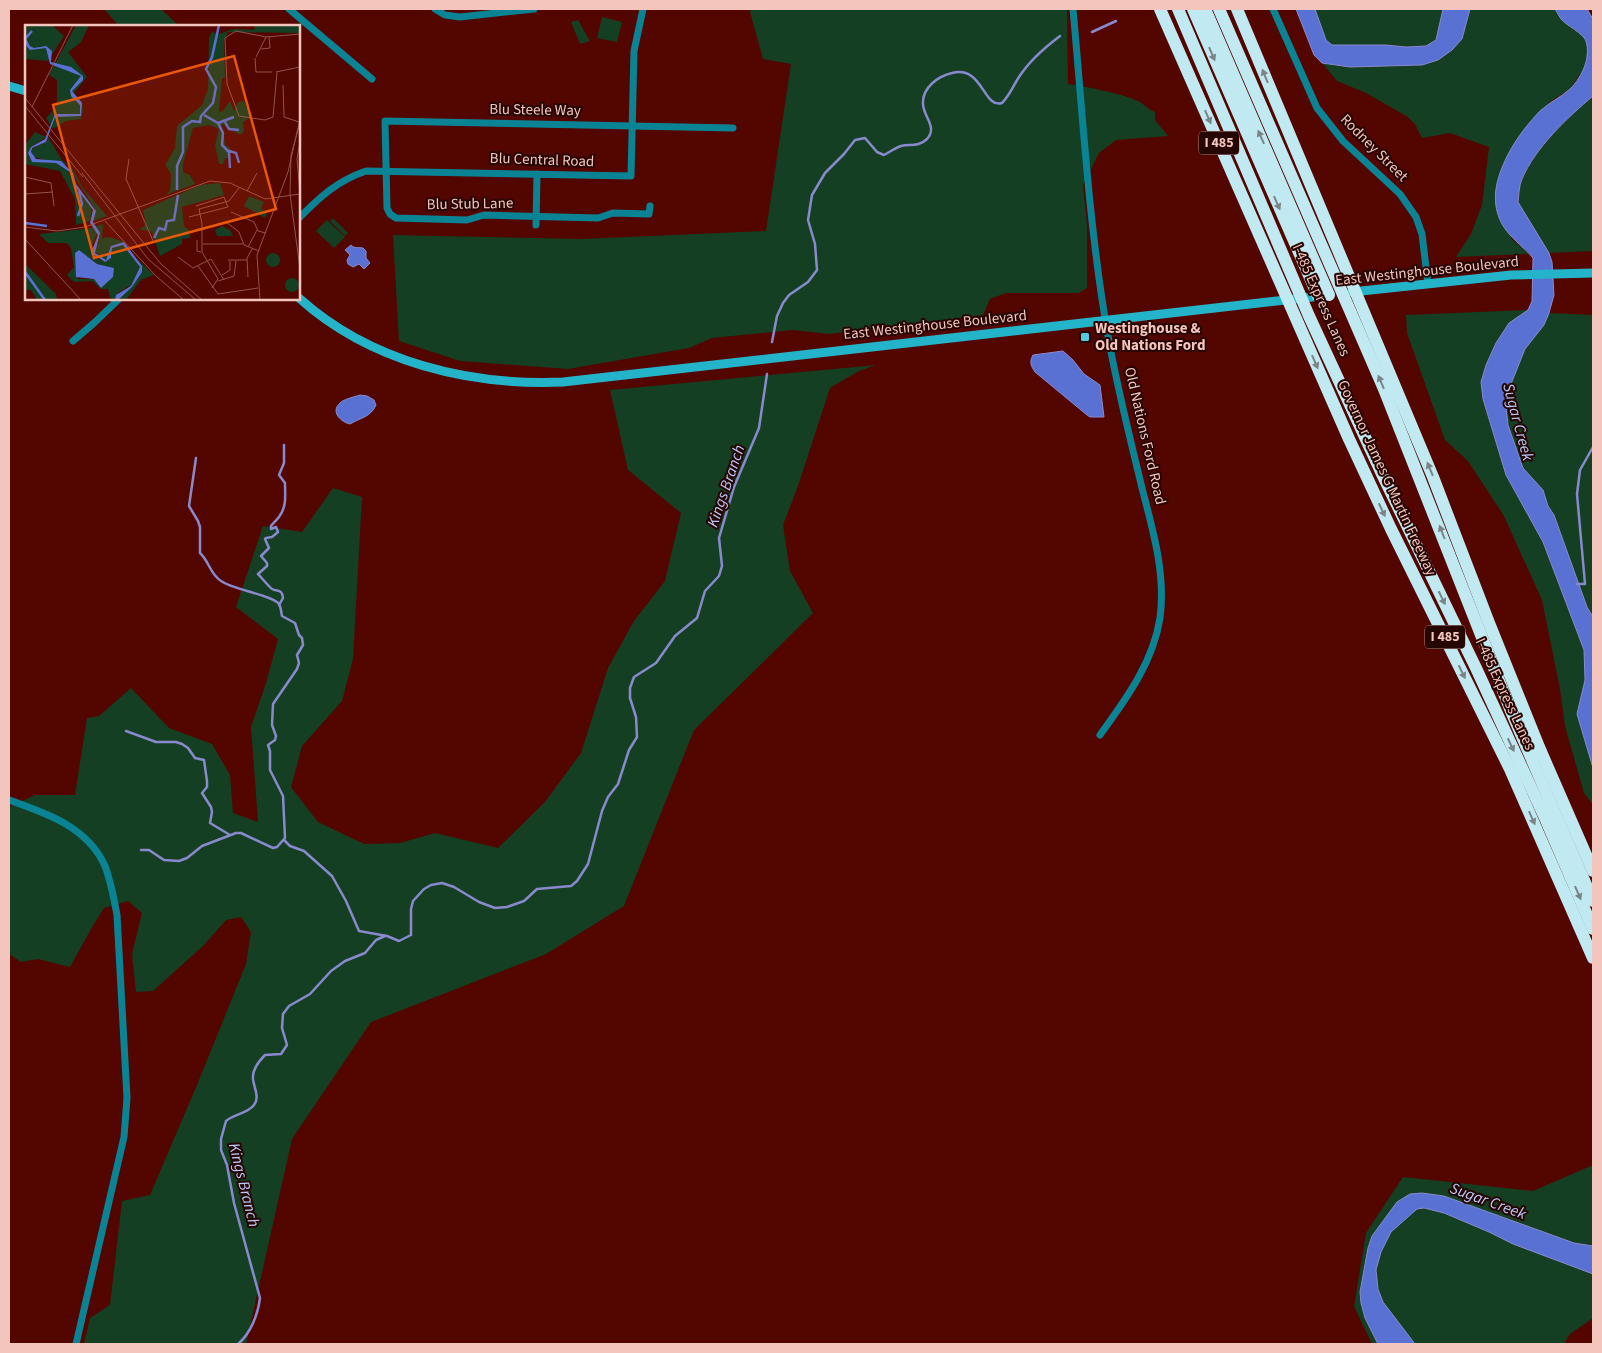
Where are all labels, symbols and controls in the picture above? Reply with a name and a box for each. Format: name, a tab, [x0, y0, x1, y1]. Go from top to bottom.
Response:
inset map	[25, 25, 300, 300]
one-way arrow	[1209, 47, 1217, 61]
one-way arrow	[1260, 69, 1268, 83]
street label: Blu Steele Way	[489, 99, 581, 121]
street label: Rodney Street	[1335, 109, 1413, 187]
one-way arrow	[1205, 110, 1213, 124]
one-way arrow	[1257, 130, 1265, 144]
road number: I 485	[1199, 132, 1239, 154]
street label: Blu Central Road	[489, 148, 595, 172]
street label: Blu Stub Lane	[427, 193, 513, 215]
one-way arrow	[1273, 196, 1281, 210]
street label: I-485 Express Lanes	[1287, 240, 1355, 360]
street label: East Westinghouse Boulevard	[1334, 251, 1520, 291]
street label: East Westinghouse Boulevard	[842, 305, 1028, 345]
place label: Westinghouse & Old Nations Ford	[1095, 318, 1206, 356]
marker: Westinghouse & Old Nations Ford	[1079, 331, 1091, 343]
one-way arrow	[1312, 355, 1320, 369]
street label: Old Nations Ford Road	[1119, 365, 1171, 507]
one-way arrow	[1377, 374, 1385, 389]
street label: Governor James G Martin Freeway	[1332, 377, 1442, 579]
water label: Sugar Creek	[1497, 381, 1539, 463]
water label: Kings Branch	[702, 442, 750, 530]
one-way arrow	[1425, 462, 1433, 477]
one-way arrow	[1379, 503, 1387, 517]
one-way arrow	[1438, 524, 1446, 539]
one-way arrow	[1438, 591, 1446, 605]
road number: I 485	[1425, 626, 1465, 649]
street label: I-485 Express Lanes	[1470, 635, 1540, 753]
one-way arrow	[1458, 664, 1466, 679]
one-way arrow	[1507, 738, 1515, 752]
one-way arrow	[1528, 811, 1536, 825]
one-way arrow	[1574, 886, 1582, 900]
water label: Kings Branch	[223, 1141, 265, 1229]
water label: Sugar Creek	[1447, 1177, 1529, 1225]

